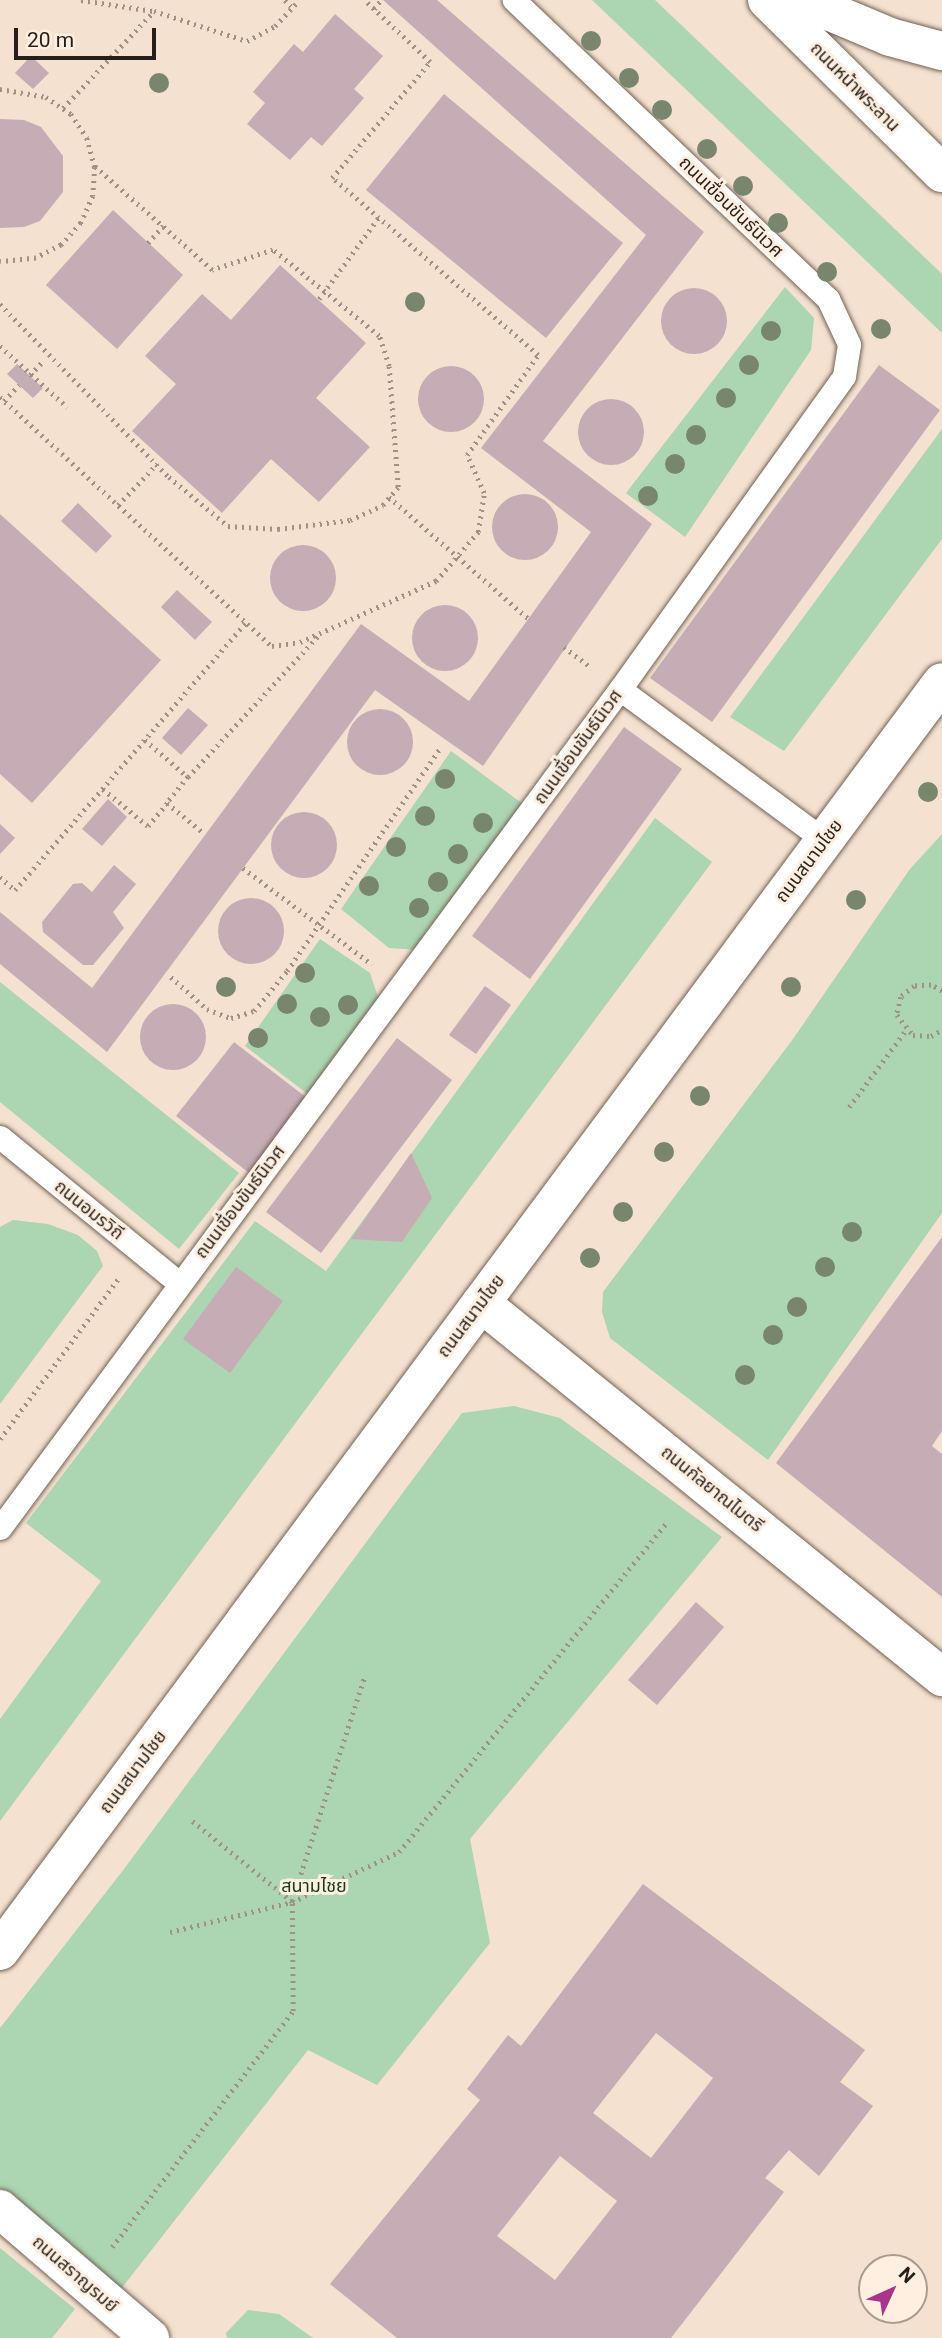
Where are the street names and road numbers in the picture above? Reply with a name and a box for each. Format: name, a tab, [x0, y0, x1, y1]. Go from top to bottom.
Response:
street label: ถนนหน้าพระลาน	[806, 38, 904, 136]
street label: ถนนเขื่อนขันธ์นิเวศ	[675, 152, 787, 262]
street label: ถนนเขื่อนขันธ์นิเวศ	[529, 686, 627, 808]
street label: ถนนสนามไชย	[771, 815, 847, 907]
street label: ถนนเขื่อนขันธ์นิเวศ	[190, 1141, 290, 1263]
street label: ถนนอมรวิถี	[50, 1176, 128, 1244]
street label: ถนนสนามไชย	[433, 1270, 509, 1362]
street label: ถนนกัลยาณไมตรี	[657, 1441, 767, 1537]
street label: ถนนสนามไชย	[95, 1726, 171, 1818]
street label: ถนนสราญรมย์	[28, 2231, 122, 2317]

